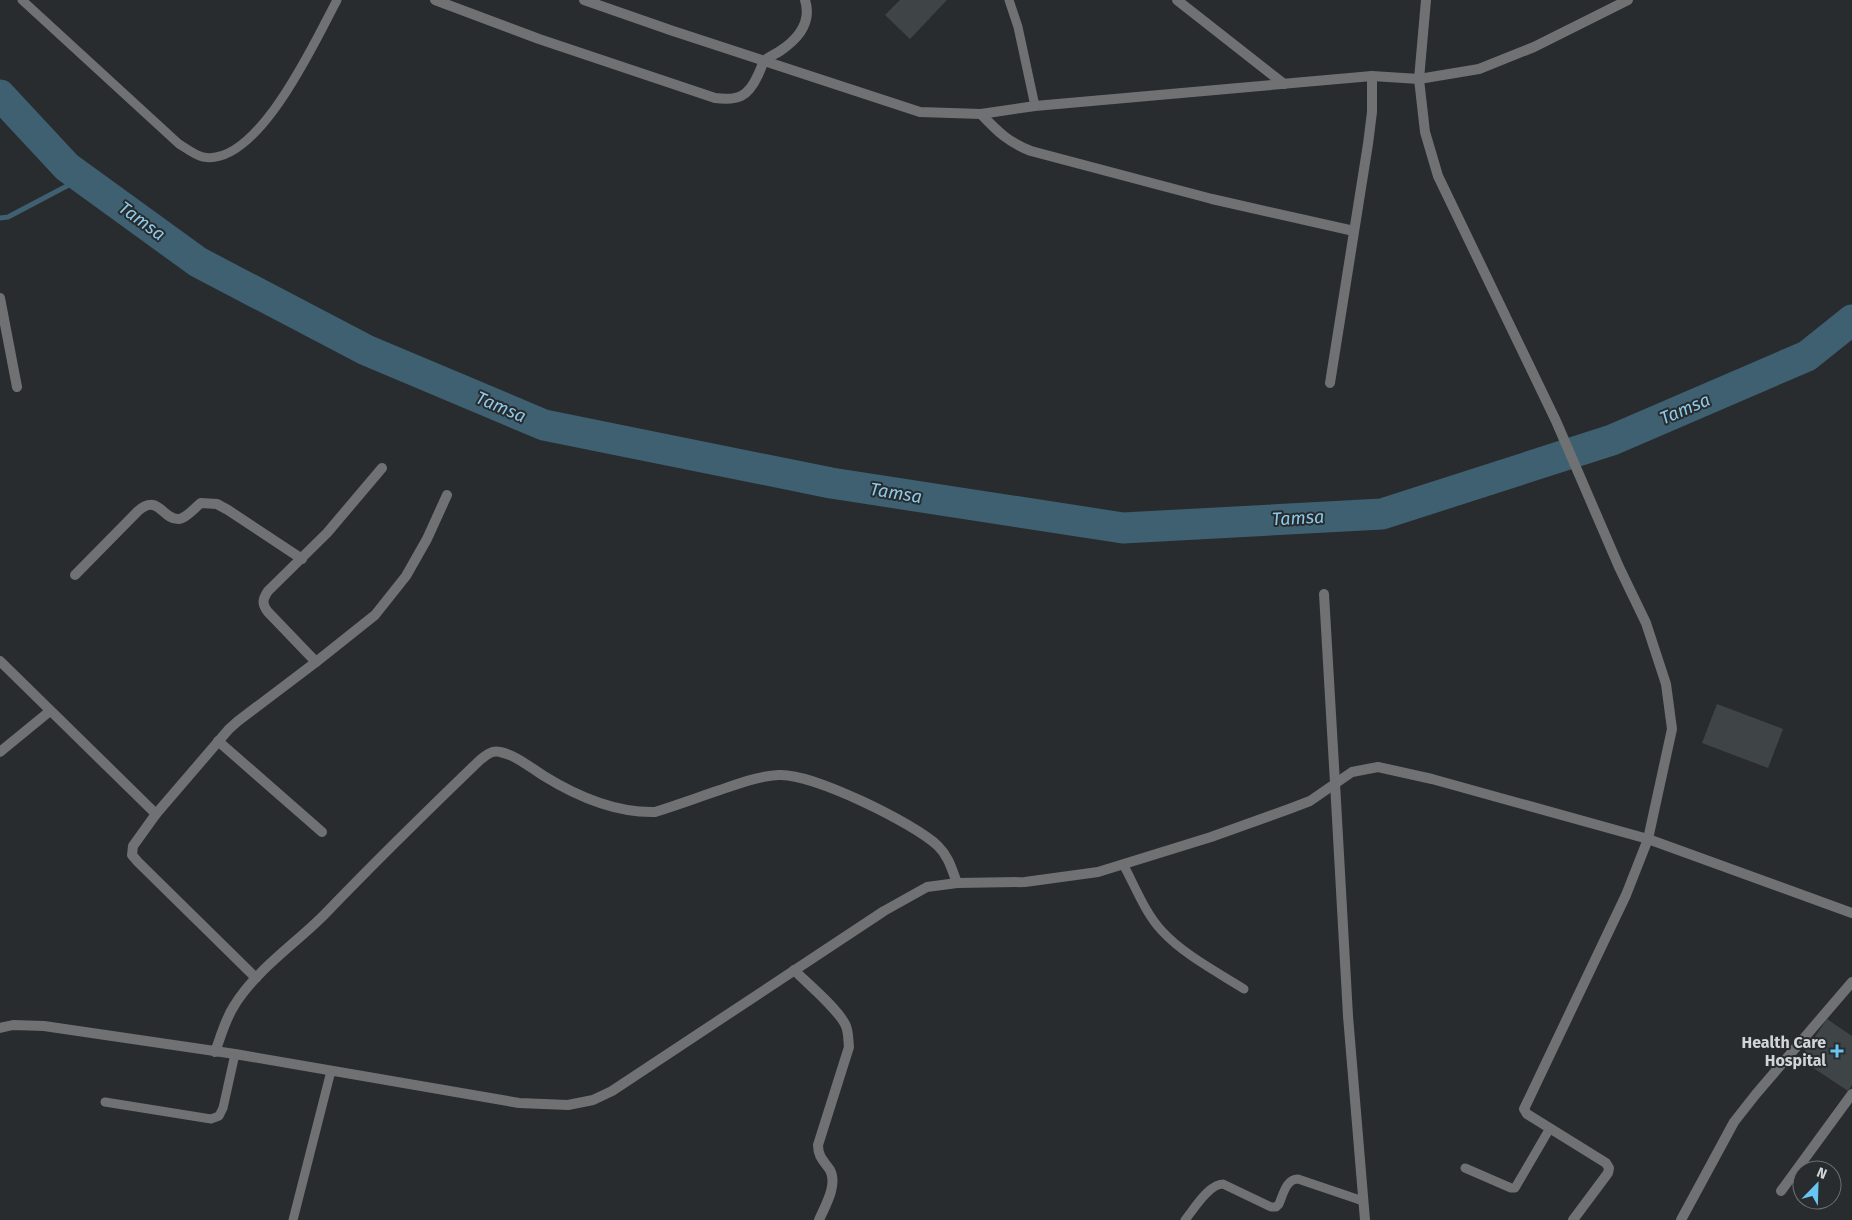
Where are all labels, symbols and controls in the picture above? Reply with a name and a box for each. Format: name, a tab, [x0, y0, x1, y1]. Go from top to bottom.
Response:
water label: Tamsa	[114, 197, 170, 245]
water label: Tamsa	[473, 387, 529, 427]
water label: Tamsa	[1657, 389, 1713, 429]
water label: Tamsa	[868, 478, 924, 508]
water label: Tamsa	[1271, 506, 1325, 530]
place label: Health Care Hospital	[1742, 1033, 1826, 1070]
marker: Health Care Hospital	[1830, 1044, 1844, 1058]
north arrow	[1792, 1160, 1842, 1210]
text: N	[1814, 1164, 1829, 1183]

